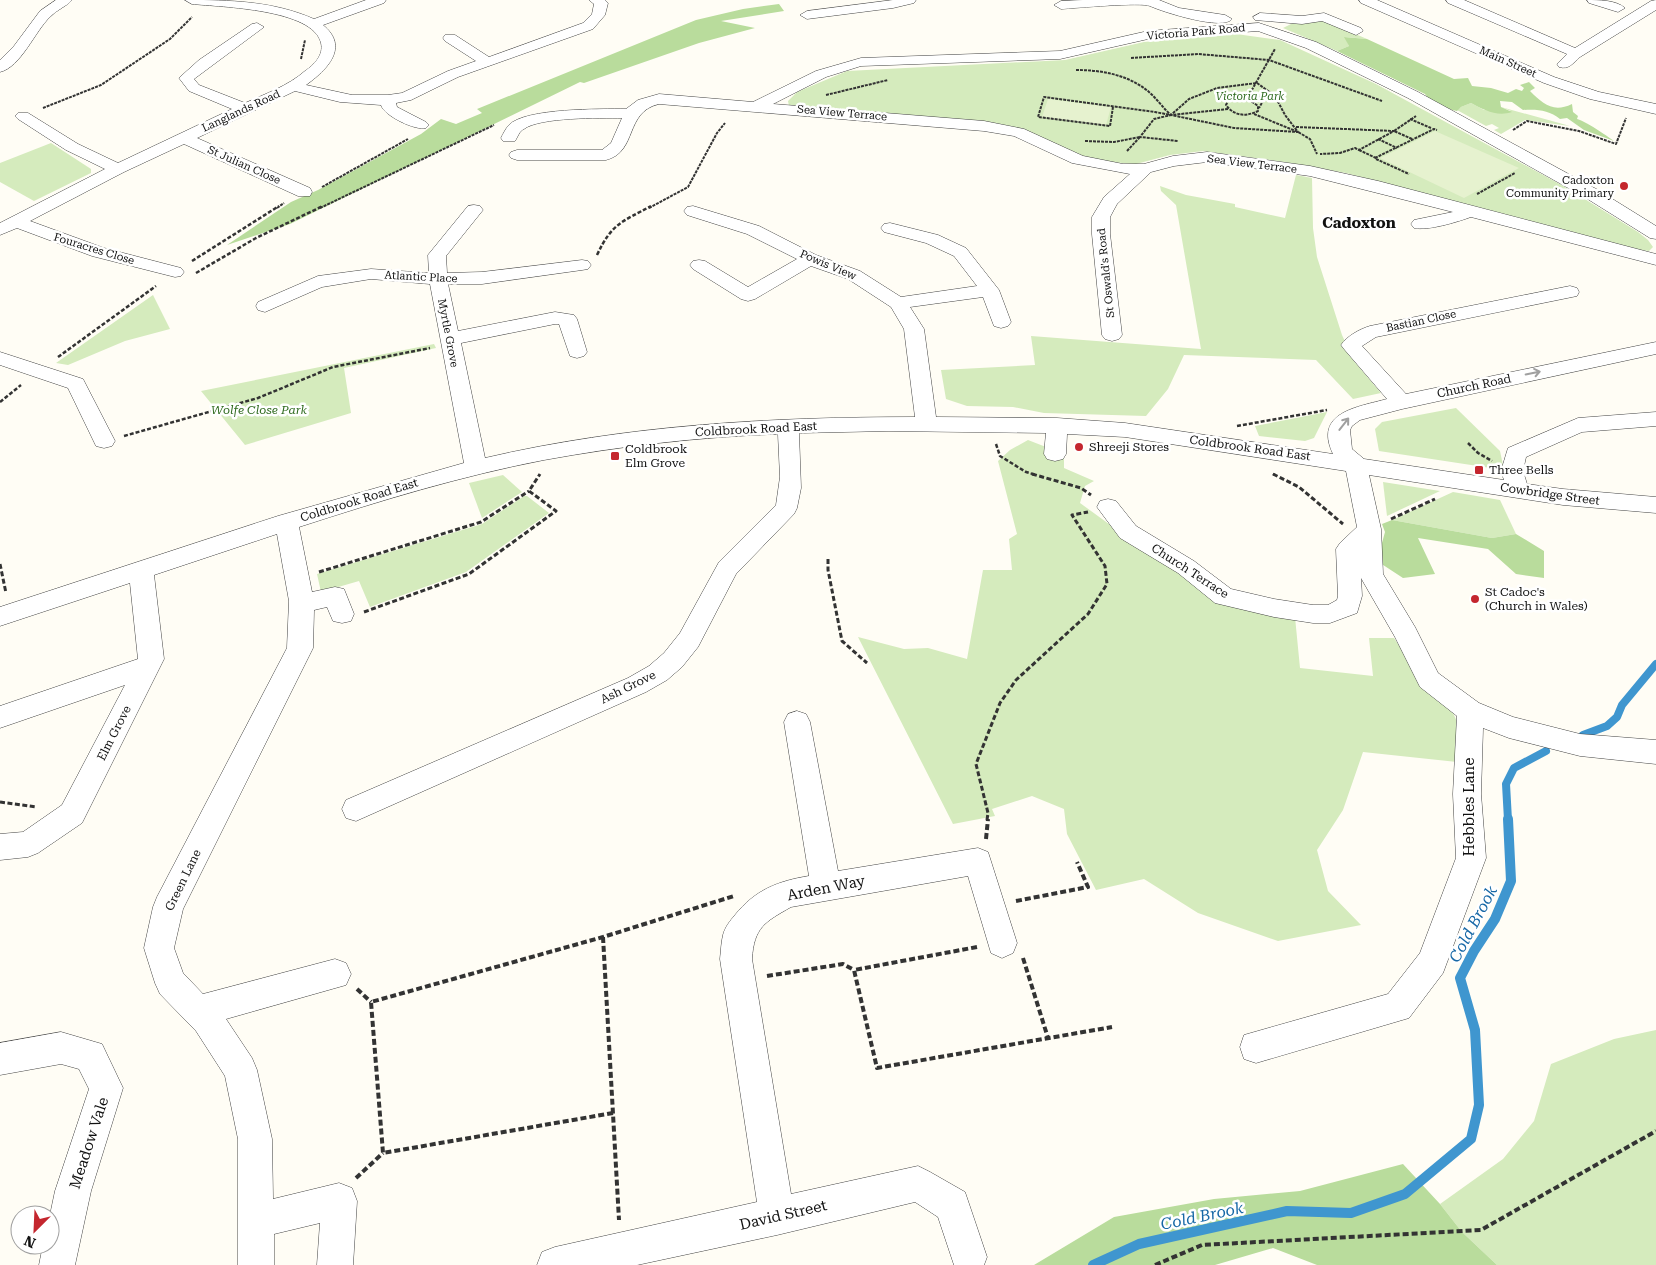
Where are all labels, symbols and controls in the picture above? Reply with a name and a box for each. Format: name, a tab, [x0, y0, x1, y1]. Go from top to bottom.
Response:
street label: Victoria Park Road	[1146, 21, 1246, 43]
street label: Main Street	[1477, 44, 1539, 80]
street label: Langlands Road	[200, 87, 282, 135]
park label: Victoria Park	[1216, 90, 1284, 103]
street label: Sea View Terrace	[796, 103, 888, 123]
street label: St Julian Close	[205, 143, 283, 187]
street label: Sea View Terrace	[1206, 152, 1298, 176]
place label: Cadoxton Community Primary	[1506, 174, 1614, 200]
marker: Cadoxton Community Primary	[1618, 180, 1630, 192]
district label: Cadoxton	[1322, 214, 1396, 232]
street label: St Oswald's Road	[1095, 228, 1117, 318]
street label: Fouracres Close	[52, 231, 136, 267]
street label: Powis View	[798, 247, 859, 283]
street label: Atlantic Place	[384, 269, 458, 285]
street label: Myrtle Grove	[435, 298, 461, 368]
street label: Bastian Close	[1385, 307, 1457, 335]
one-way arrow	[1524, 368, 1540, 377]
street label: Church Road	[1436, 371, 1513, 401]
park label: Wolfe Close Park	[211, 403, 307, 417]
one-way arrow	[1339, 417, 1350, 430]
street label: Coldbrook Road East	[695, 419, 818, 439]
street label: Coldbrook Road East	[1188, 433, 1312, 464]
place label: Shreeji Stores	[1089, 440, 1169, 454]
marker: Shreeji Stores	[1073, 441, 1085, 453]
place label: Coldbrook Elm Grove	[625, 442, 688, 470]
marker: Coldbrook Elm Grove	[609, 450, 621, 462]
place label: Three Bells	[1489, 463, 1554, 477]
marker: Three Bells	[1473, 464, 1485, 476]
street label: Coldbrook Road East	[298, 475, 420, 525]
street label: Cowbridge Street	[1499, 480, 1601, 508]
street label: Church Terrace	[1149, 541, 1232, 601]
place label: St Cadoc's (Church in Wales)	[1485, 585, 1588, 613]
marker: St Cadoc's (Church in Wales)	[1469, 593, 1481, 605]
street label: Ash Grove	[598, 667, 658, 706]
street label: Elm Grove	[94, 703, 134, 763]
street label: Hebbles Lane	[1460, 757, 1478, 857]
street label: Green Lane	[162, 847, 204, 913]
street label: Arden Way	[785, 872, 867, 904]
water label: Cold Brook	[1445, 882, 1501, 966]
street label: Meadow Vale	[66, 1095, 112, 1191]
street label: David Street	[737, 1196, 829, 1234]
water label: Cold Brook	[1159, 1198, 1245, 1234]
north arrow	[10, 1205, 60, 1255]
text: N	[21, 1232, 38, 1251]

